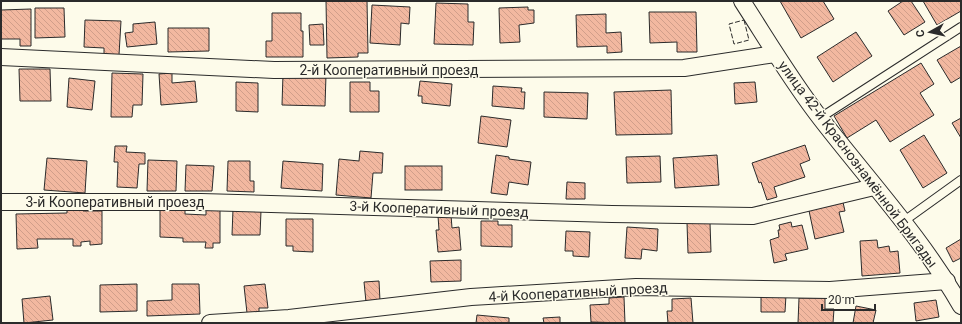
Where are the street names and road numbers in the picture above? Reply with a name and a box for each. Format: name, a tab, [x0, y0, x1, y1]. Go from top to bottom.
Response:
street label: улица 42-й Краснознамённой Бригады	[775, 58, 941, 270]
street label: 2-й Кооперативный проезд	[299, 62, 479, 78]
street label: 3-й Кооперативный проезд	[25, 194, 205, 210]
street label: 3-й Кооперативный проезд	[349, 198, 529, 220]
street label: 4-й Кооперативный проезд	[488, 279, 668, 305]

